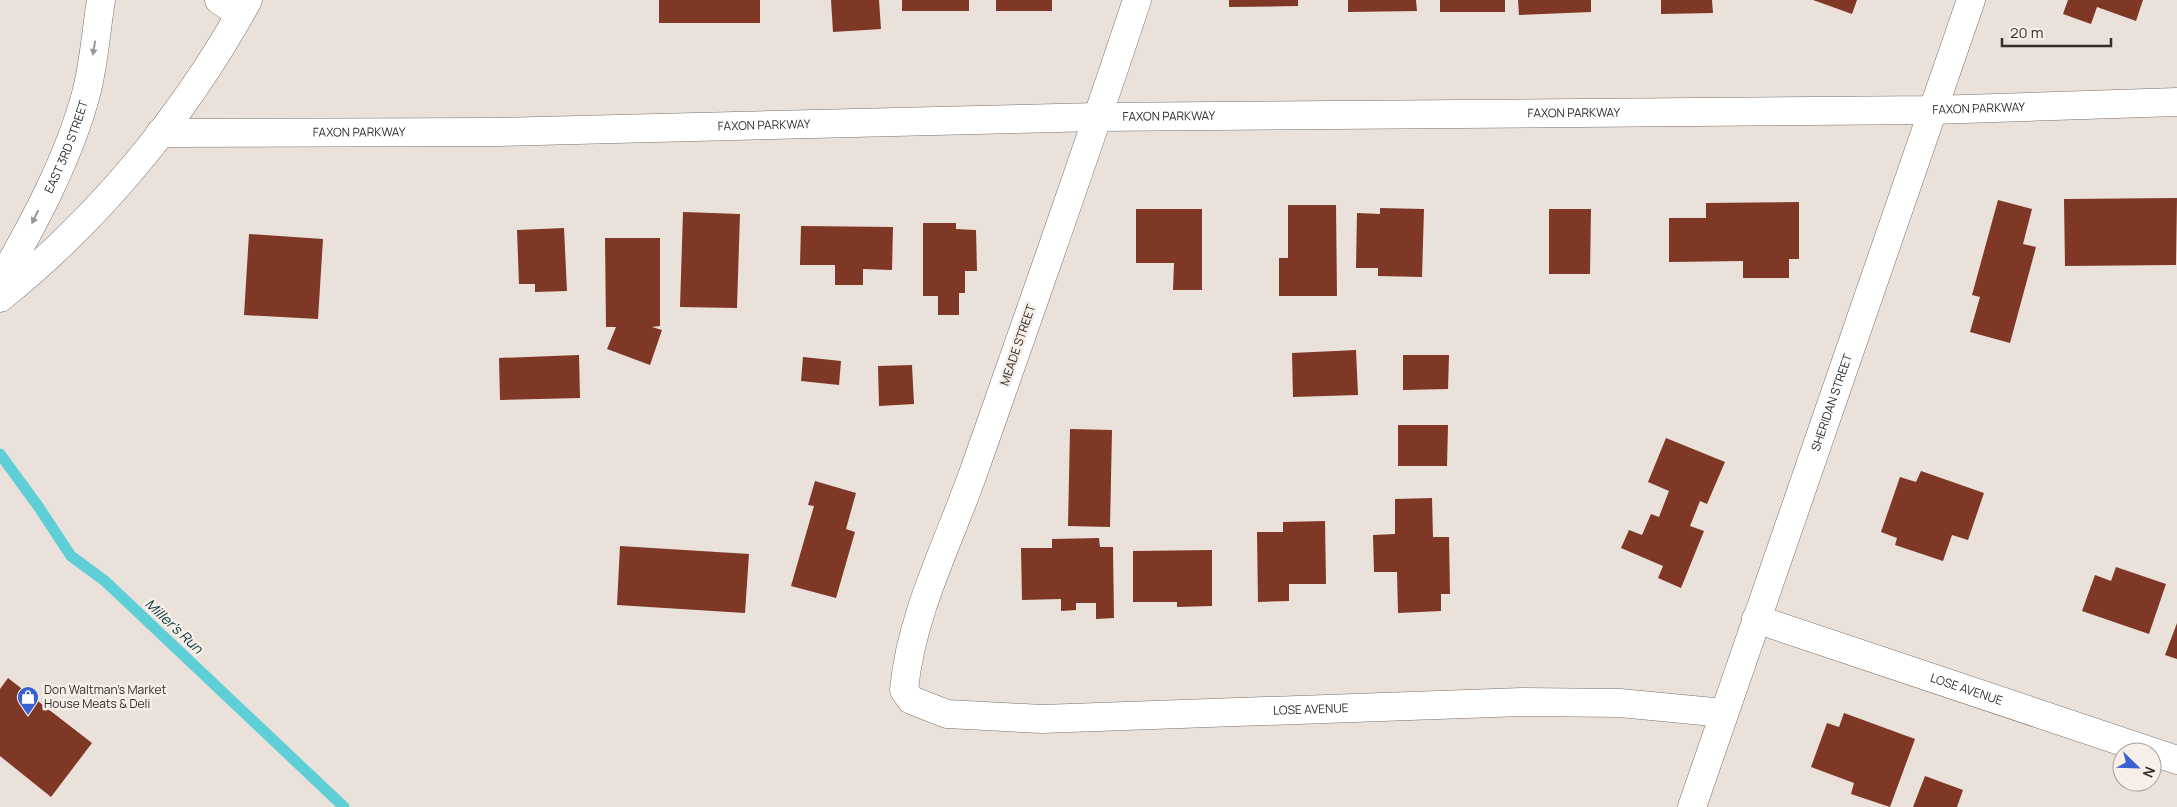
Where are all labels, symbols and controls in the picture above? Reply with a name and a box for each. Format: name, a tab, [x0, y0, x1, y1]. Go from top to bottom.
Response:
scale bar	[2002, 15, 2111, 47]
text: 20 m	[2010, 22, 2043, 43]
one-way arrow	[89, 40, 97, 56]
street label: EAST 3RD STREET	[40, 97, 92, 196]
street label: FAXON PARKWAY	[1932, 98, 2026, 118]
street label: FAXON PARKWAY	[1527, 104, 1621, 121]
street label: FAXON PARKWAY	[1122, 107, 1216, 125]
street label: FAXON PARKWAY	[717, 115, 811, 134]
street label: FAXON PARKWAY	[313, 123, 406, 141]
one-way arrow	[31, 210, 39, 224]
street label: MEADE STREET	[996, 301, 1040, 388]
street label: SHERIDAN STREET	[1807, 351, 1856, 453]
water label: Miller's Run	[141, 594, 208, 658]
street label: LOSE AVENUE	[1928, 669, 2005, 709]
place label: Don Waltman's Market House Meats & Deli	[44, 681, 166, 712]
shop icon: Don Waltman's Market House Meats & Deli	[16, 685, 40, 716]
street label: LOSE AVENUE	[1273, 699, 1349, 719]
north arrow	[2112, 742, 2162, 792]
text: N	[2139, 764, 2160, 781]

